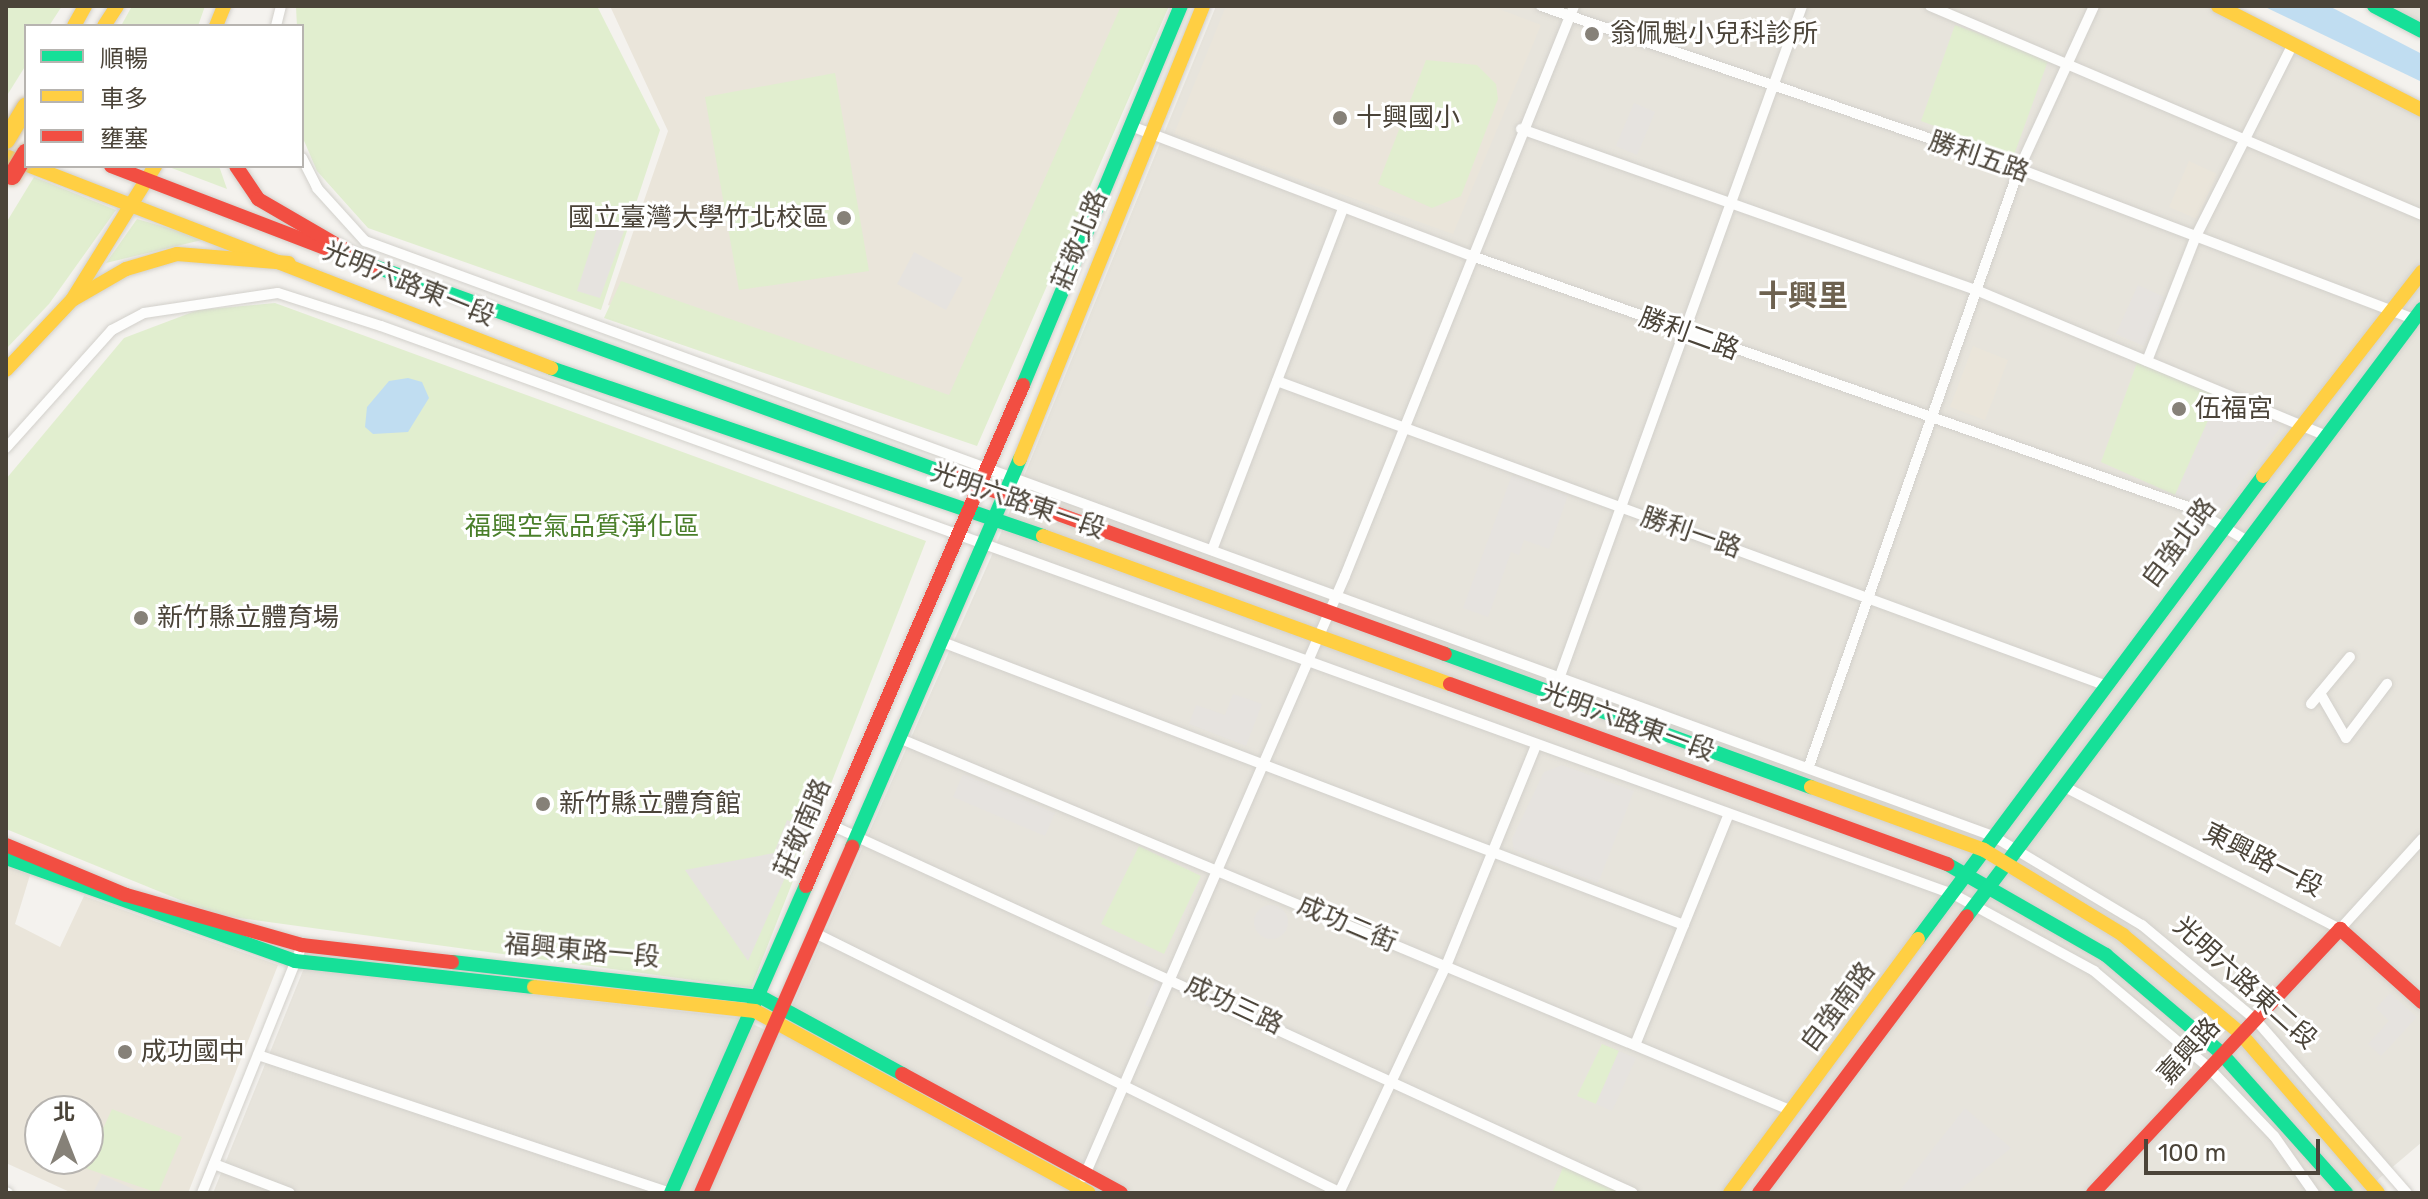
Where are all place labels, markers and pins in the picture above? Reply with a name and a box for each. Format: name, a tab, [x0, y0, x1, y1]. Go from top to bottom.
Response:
place label: 翁佩魁小兒科診所	[1610, 18, 1818, 50]
marker: 翁佩魁小兒科診所	[1581, 23, 1603, 45]
place label: 十興國小	[1356, 102, 1460, 134]
marker: 十興國小	[1331, 109, 1349, 127]
place label: 國立臺灣大學竹北校區	[568, 202, 828, 234]
marker: 國立臺灣大學竹北校區	[835, 209, 853, 227]
place label: 伍福宮	[2195, 393, 2273, 425]
marker: 伍福宮	[2170, 400, 2188, 418]
place label: 新竹縣立體育場	[157, 602, 339, 634]
marker: 新竹縣立體育場	[132, 609, 150, 627]
place label: 新竹縣立體育館	[559, 788, 741, 820]
marker: 新竹縣立體育館	[534, 795, 552, 813]
place label: 成功國中	[141, 1036, 245, 1068]
marker: 成功國中	[116, 1043, 134, 1061]

